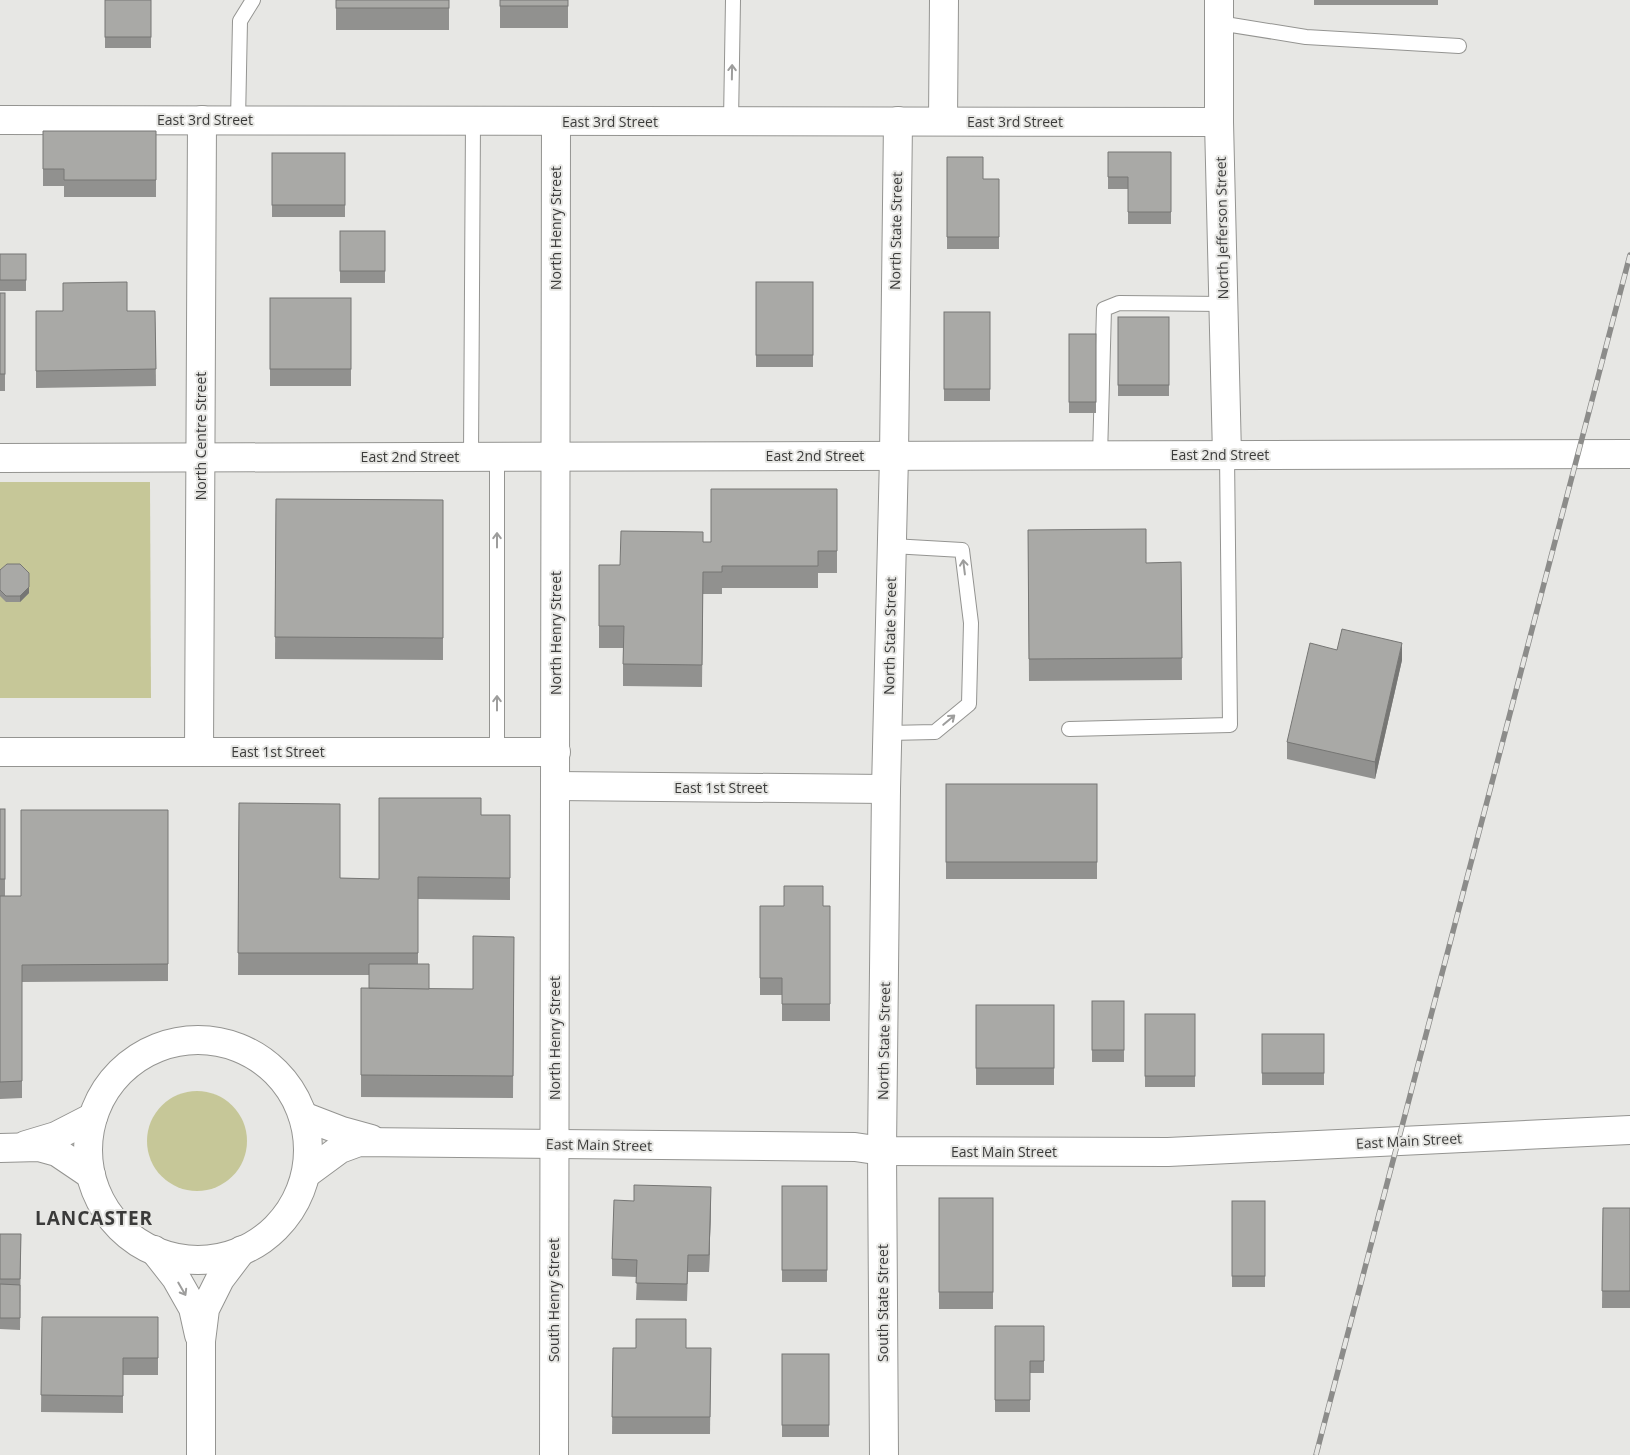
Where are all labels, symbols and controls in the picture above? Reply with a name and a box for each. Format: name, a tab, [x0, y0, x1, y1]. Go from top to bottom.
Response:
one-way arrow	[727, 65, 737, 81]
street label: East 3rd Street	[157, 110, 253, 129]
street label: East 3rd Street	[562, 112, 658, 131]
street label: East 3rd Street	[967, 112, 1063, 131]
street label: North Jefferson Street	[1211, 156, 1232, 300]
street label: North Henry Street	[546, 166, 565, 290]
street label: North State Street	[885, 172, 906, 290]
street label: North Centre Street	[191, 372, 210, 500]
street label: East 2nd Street	[1171, 445, 1269, 464]
street label: East 2nd Street	[766, 446, 864, 465]
street label: East 2nd Street	[361, 447, 459, 466]
one-way arrow	[492, 533, 502, 549]
one-way arrow	[959, 559, 969, 575]
street label: North Henry Street	[546, 571, 565, 695]
street label: North State Street	[879, 577, 900, 695]
one-way arrow	[492, 695, 502, 712]
one-way arrow	[943, 714, 956, 725]
street label: East 1st Street	[231, 742, 325, 761]
street label: East 1st Street	[674, 778, 768, 797]
street label: North Henry Street	[545, 976, 564, 1100]
street label: North State Street	[873, 982, 894, 1100]
street label: East Main Street	[1356, 1128, 1462, 1153]
street label: East Main Street	[546, 1134, 652, 1155]
street label: East Main Street	[951, 1142, 1057, 1161]
district label: LANCASTER	[35, 1205, 153, 1231]
street label: South Henry Street	[544, 1238, 563, 1362]
street label: South State Street	[873, 1244, 892, 1362]
one-way arrow	[178, 1281, 187, 1296]

